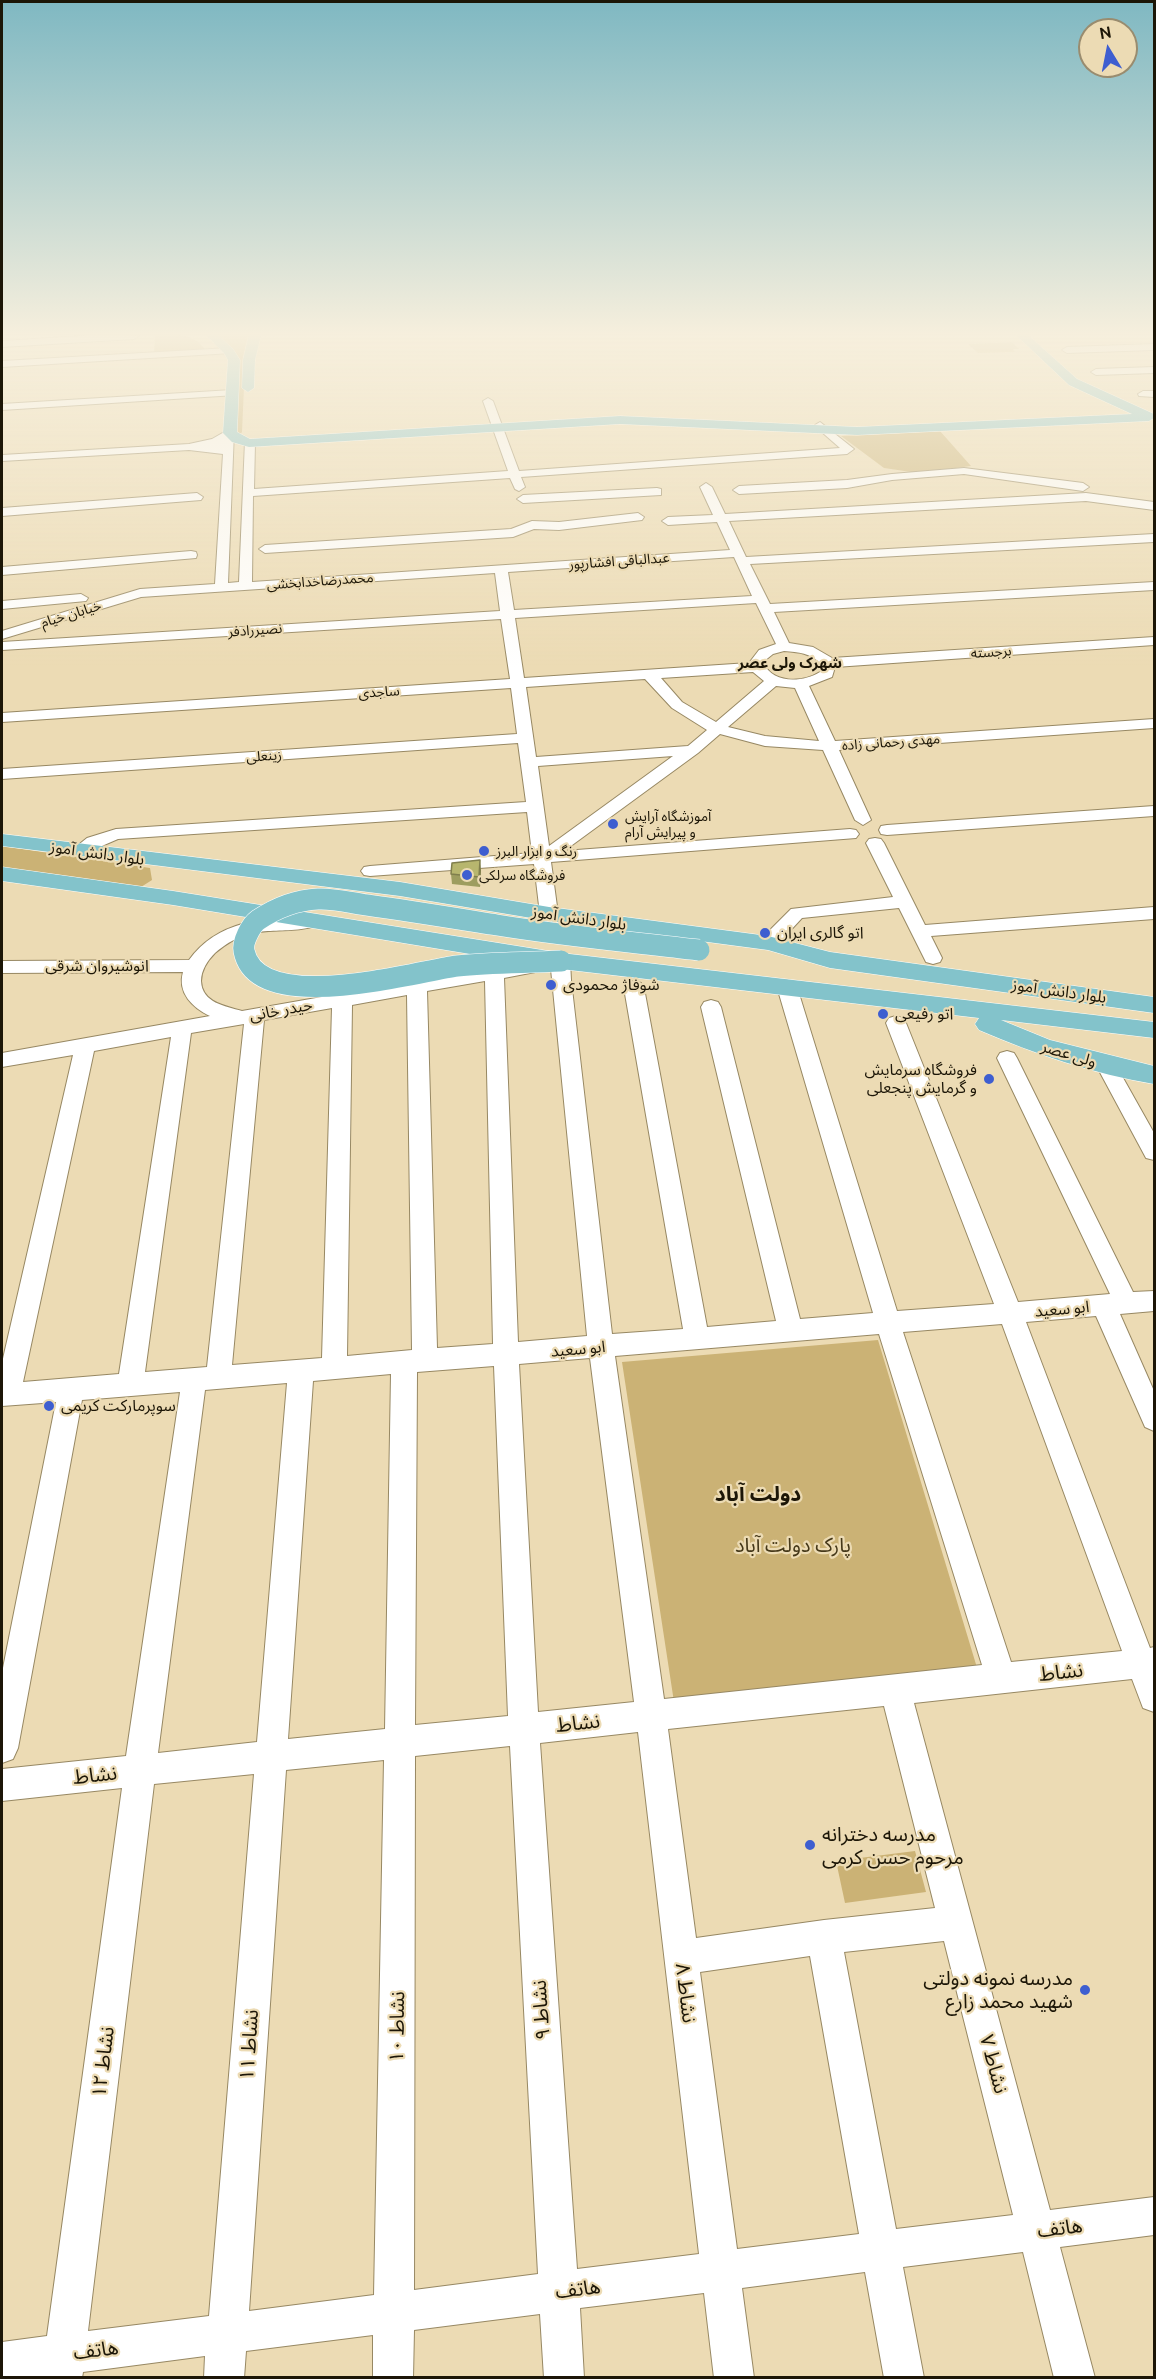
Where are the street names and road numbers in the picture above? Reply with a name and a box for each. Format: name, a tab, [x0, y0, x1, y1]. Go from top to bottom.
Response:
street label: عبدالباقی افشارپور	[568, 549, 670, 573]
street label: محمدرضاخدابخشی	[266, 569, 374, 593]
street label: خیابان خیام	[39, 597, 103, 631]
street label: نصیررادفر	[227, 620, 283, 640]
street label: برجسته	[970, 642, 1012, 662]
street label: ساجدی	[358, 682, 400, 702]
street label: مهدی رحمانی زاده	[841, 730, 941, 754]
street label: زینعلی	[246, 746, 282, 766]
street label: بلوار دانش آموز	[48, 837, 146, 869]
street label: بلوار دانش آموز	[530, 902, 628, 934]
street label: انوشیروان شرقی	[45, 956, 149, 976]
street label: بلوار دانش آموز	[1010, 975, 1108, 1007]
street label: حیدر خانی	[248, 995, 314, 1025]
street label: ولی عصر	[1039, 1037, 1099, 1071]
street label: ابو سعید	[1034, 1297, 1090, 1321]
street label: ابو سعید	[550, 1337, 606, 1361]
street label: نشاط	[1038, 1658, 1084, 1686]
street label: نشاط	[555, 1709, 601, 1737]
street label: نشاط	[72, 1761, 118, 1789]
street label: نشاط ۸	[670, 1962, 702, 2024]
street label: نشاط ۹	[527, 1979, 555, 2041]
street label: نشاط ۱۰	[384, 1991, 410, 2063]
street label: نشاط ۱۱	[235, 2009, 263, 2081]
street label: نشاط ۱۲	[87, 2025, 119, 2099]
street label: نشاط ۷	[975, 2032, 1013, 2096]
street label: هاتف	[1036, 2213, 1084, 2243]
street label: هاتف	[554, 2274, 602, 2304]
street label: هاتف	[72, 2335, 120, 2365]

